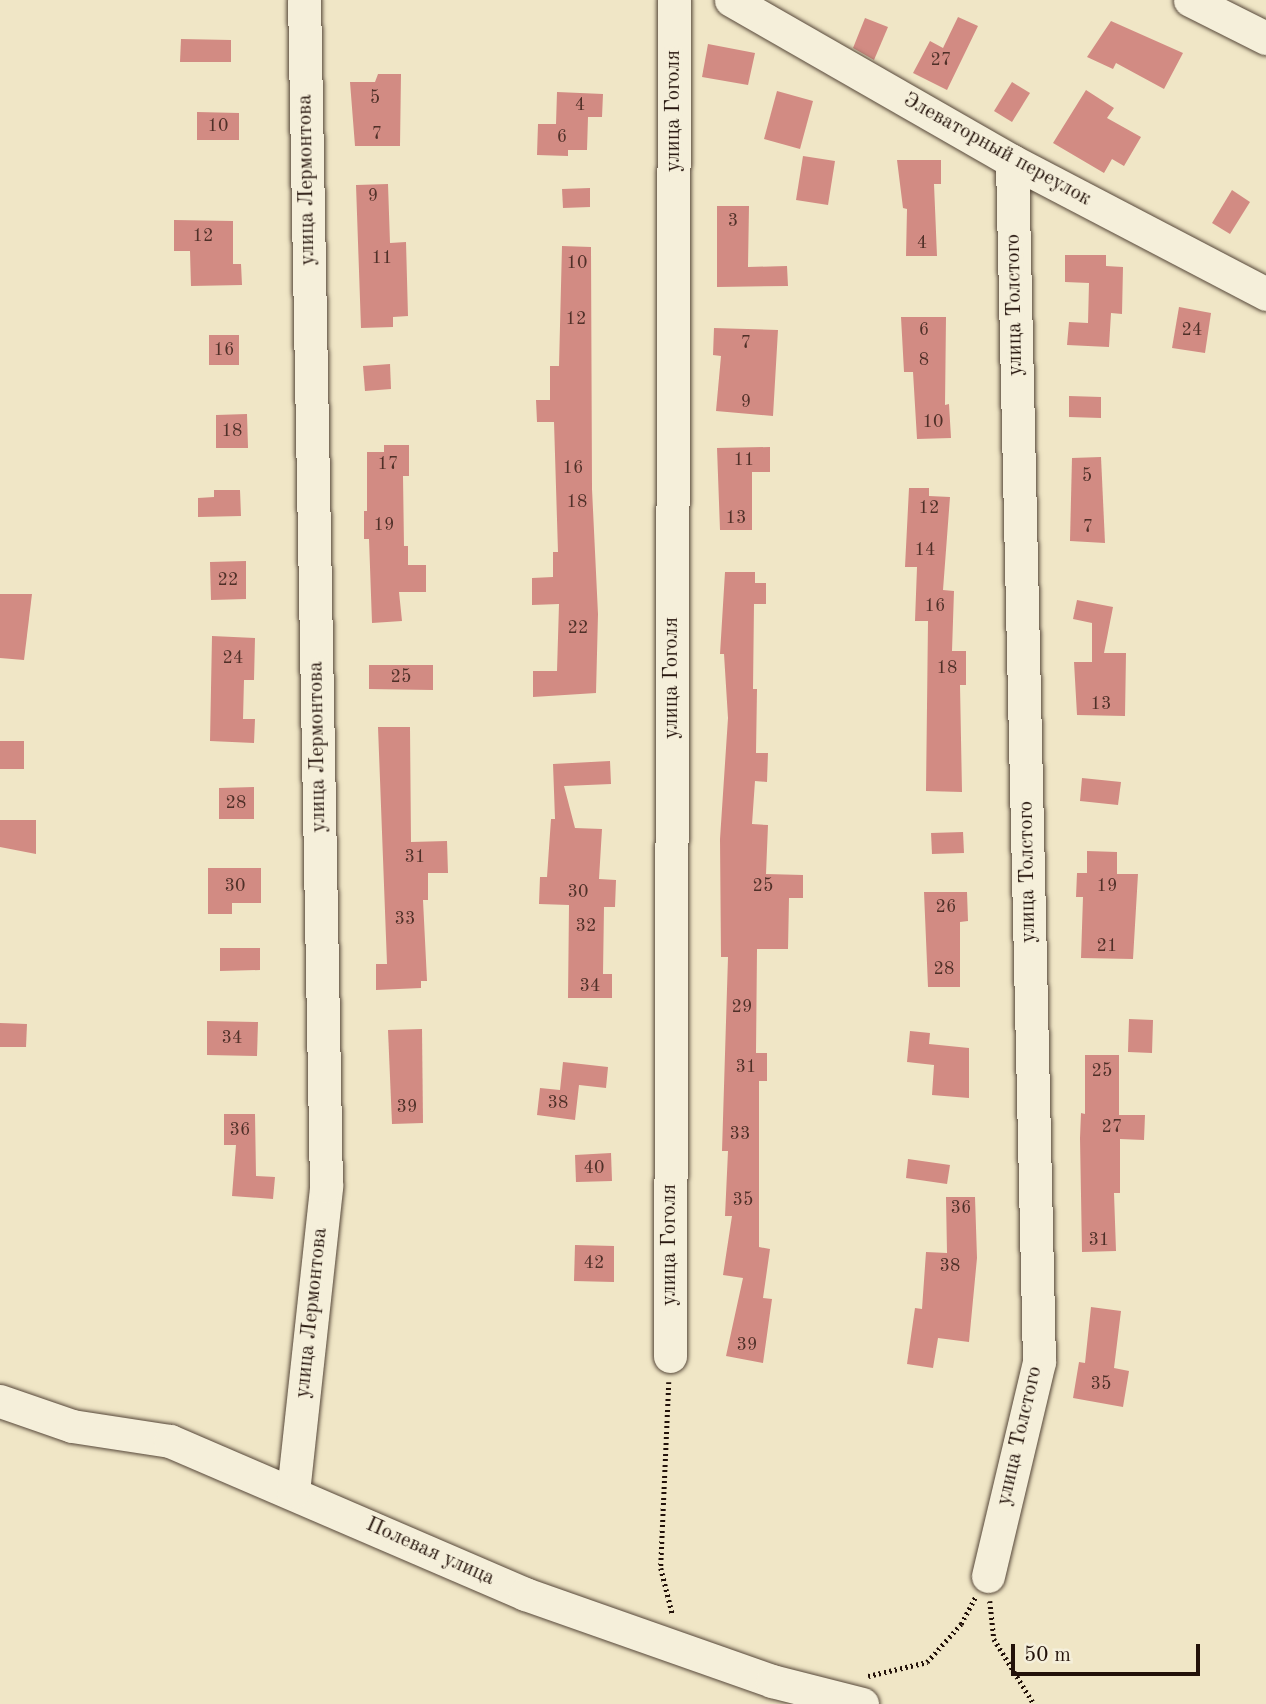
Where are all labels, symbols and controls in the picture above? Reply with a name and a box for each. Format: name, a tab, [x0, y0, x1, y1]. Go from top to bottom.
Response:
house number: 27	[931, 49, 951, 71]
street label: улица Гоголя	[661, 50, 687, 172]
house number: 5	[370, 87, 380, 109]
street label: Элеваторный переулок	[899, 88, 1095, 212]
street label: улица Лермонтова	[293, 94, 321, 266]
house number: 4	[575, 94, 585, 116]
house number: 10	[208, 115, 228, 137]
house number: 7	[372, 123, 382, 145]
house number: 6	[557, 126, 567, 148]
house number: 9	[368, 185, 378, 207]
house number: 3	[728, 210, 738, 232]
house number: 12	[193, 225, 213, 247]
house number: 4	[917, 232, 927, 254]
street label: улица Толстого	[1001, 234, 1029, 376]
house number: 11	[372, 247, 392, 269]
house number: 10	[567, 252, 587, 274]
house number: 12	[566, 308, 586, 330]
house number: 6	[919, 319, 929, 341]
house number: 24	[1182, 319, 1202, 341]
house number: 7	[741, 332, 751, 354]
house number: 16	[214, 339, 234, 361]
house number: 8	[919, 349, 929, 371]
house number: 9	[741, 391, 751, 413]
house number: 10	[923, 411, 943, 433]
house number: 18	[222, 420, 242, 442]
house number: 11	[734, 449, 754, 471]
house number: 17	[378, 453, 398, 475]
house number: 16	[563, 457, 583, 479]
house number: 5	[1082, 465, 1092, 487]
house number: 18	[567, 491, 587, 513]
house number: 12	[919, 497, 939, 519]
house number: 13	[726, 507, 746, 529]
house number: 19	[374, 514, 394, 536]
house number: 7	[1083, 516, 1093, 538]
house number: 14	[915, 539, 935, 561]
house number: 22	[218, 569, 238, 591]
house number: 16	[925, 595, 945, 617]
house number: 22	[568, 617, 588, 639]
street label: улица Гоголя	[659, 617, 685, 739]
house number: 24	[223, 647, 243, 669]
house number: 18	[937, 657, 957, 679]
street label: улица Лермонтова	[304, 661, 332, 833]
house number: 25	[391, 666, 411, 688]
house number: 13	[1091, 693, 1111, 715]
house number: 28	[226, 792, 246, 814]
street label: улица Толстого	[1014, 801, 1042, 943]
house number: 31	[405, 846, 425, 868]
house number: 30	[225, 875, 245, 897]
house number: 25	[753, 875, 773, 897]
house number: 19	[1097, 875, 1117, 897]
house number: 30	[568, 881, 588, 903]
house number: 26	[936, 896, 956, 918]
house number: 33	[395, 908, 415, 930]
house number: 32	[576, 915, 596, 937]
house number: 21	[1097, 935, 1117, 957]
house number: 28	[934, 958, 954, 980]
house number: 34	[580, 975, 600, 997]
house number: 29	[732, 996, 752, 1018]
house number: 34	[222, 1027, 242, 1049]
house number: 31	[736, 1056, 756, 1078]
house number: 25	[1092, 1060, 1112, 1082]
house number: 38	[548, 1092, 568, 1114]
house number: 39	[397, 1096, 417, 1118]
house number: 27	[1102, 1116, 1122, 1138]
house number: 36	[230, 1119, 250, 1141]
house number: 33	[730, 1123, 750, 1145]
house number: 40	[584, 1157, 604, 1179]
street label: улица Гоголя	[657, 1184, 683, 1306]
house number: 35	[733, 1189, 753, 1211]
house number: 36	[951, 1197, 971, 1219]
street label: улица Лермонтова	[291, 1227, 333, 1399]
house number: 31	[1089, 1229, 1109, 1251]
house number: 42	[584, 1252, 604, 1274]
house number: 38	[940, 1255, 960, 1277]
house number: 39	[737, 1334, 757, 1356]
street label: улица Толстого	[992, 1364, 1048, 1508]
house number: 35	[1091, 1373, 1111, 1395]
street label: Полевая улица	[362, 1512, 498, 1592]
scale bar	[1014, 1630, 1203, 1674]
text: 50 m	[1024, 1645, 1071, 1666]

